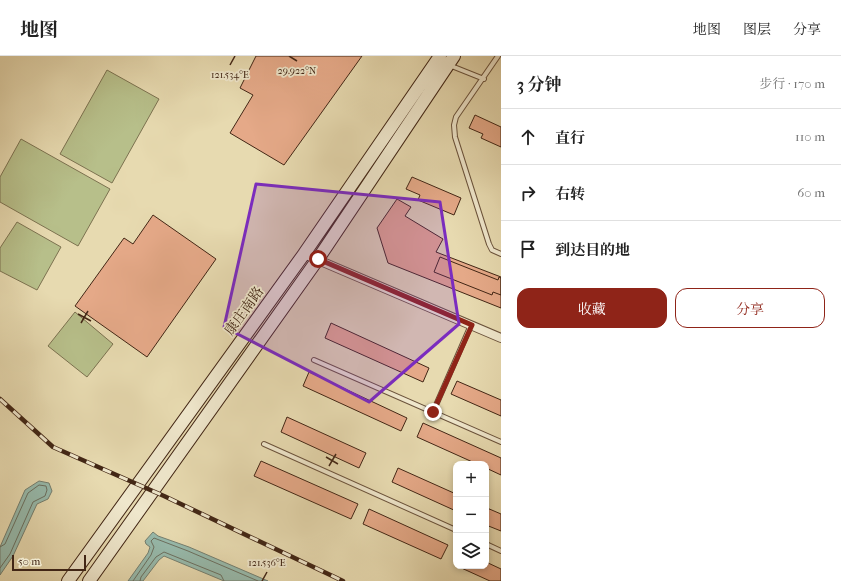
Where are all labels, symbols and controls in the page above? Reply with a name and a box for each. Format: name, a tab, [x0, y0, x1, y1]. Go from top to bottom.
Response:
text: 地图	[20, 19, 58, 41]
text: 地图	[693, 21, 721, 38]
text: 图层	[743, 21, 771, 38]
text: 分享	[793, 21, 821, 38]
text: 29.922°N	[278, 65, 317, 77]
text: 121.534°E	[211, 69, 249, 81]
text: 3 分钟	[517, 74, 562, 94]
text: 步行 · 170 m	[759, 76, 825, 91]
icon: ahead	[517, 126, 539, 148]
text: 直行	[555, 129, 585, 147]
text: 110 m	[795, 129, 825, 144]
icon: right	[517, 182, 539, 204]
text: 右转	[555, 185, 585, 203]
text: 60 m	[797, 185, 825, 200]
icon: arrive	[517, 238, 539, 260]
text: 到达目的地	[555, 241, 630, 259]
route start	[309, 250, 327, 268]
street label: 康庄南路	[221, 283, 267, 339]
button: 收藏	[517, 288, 667, 328]
button: 分享	[675, 288, 825, 328]
route end	[424, 403, 442, 421]
map controls	[453, 461, 489, 569]
button: +	[453, 461, 489, 497]
button: −	[453, 497, 489, 533]
button: layers	[453, 533, 489, 569]
scale bar	[12, 553, 86, 572]
text: 50 m	[18, 555, 40, 568]
text: 121.536°E	[248, 557, 286, 569]

